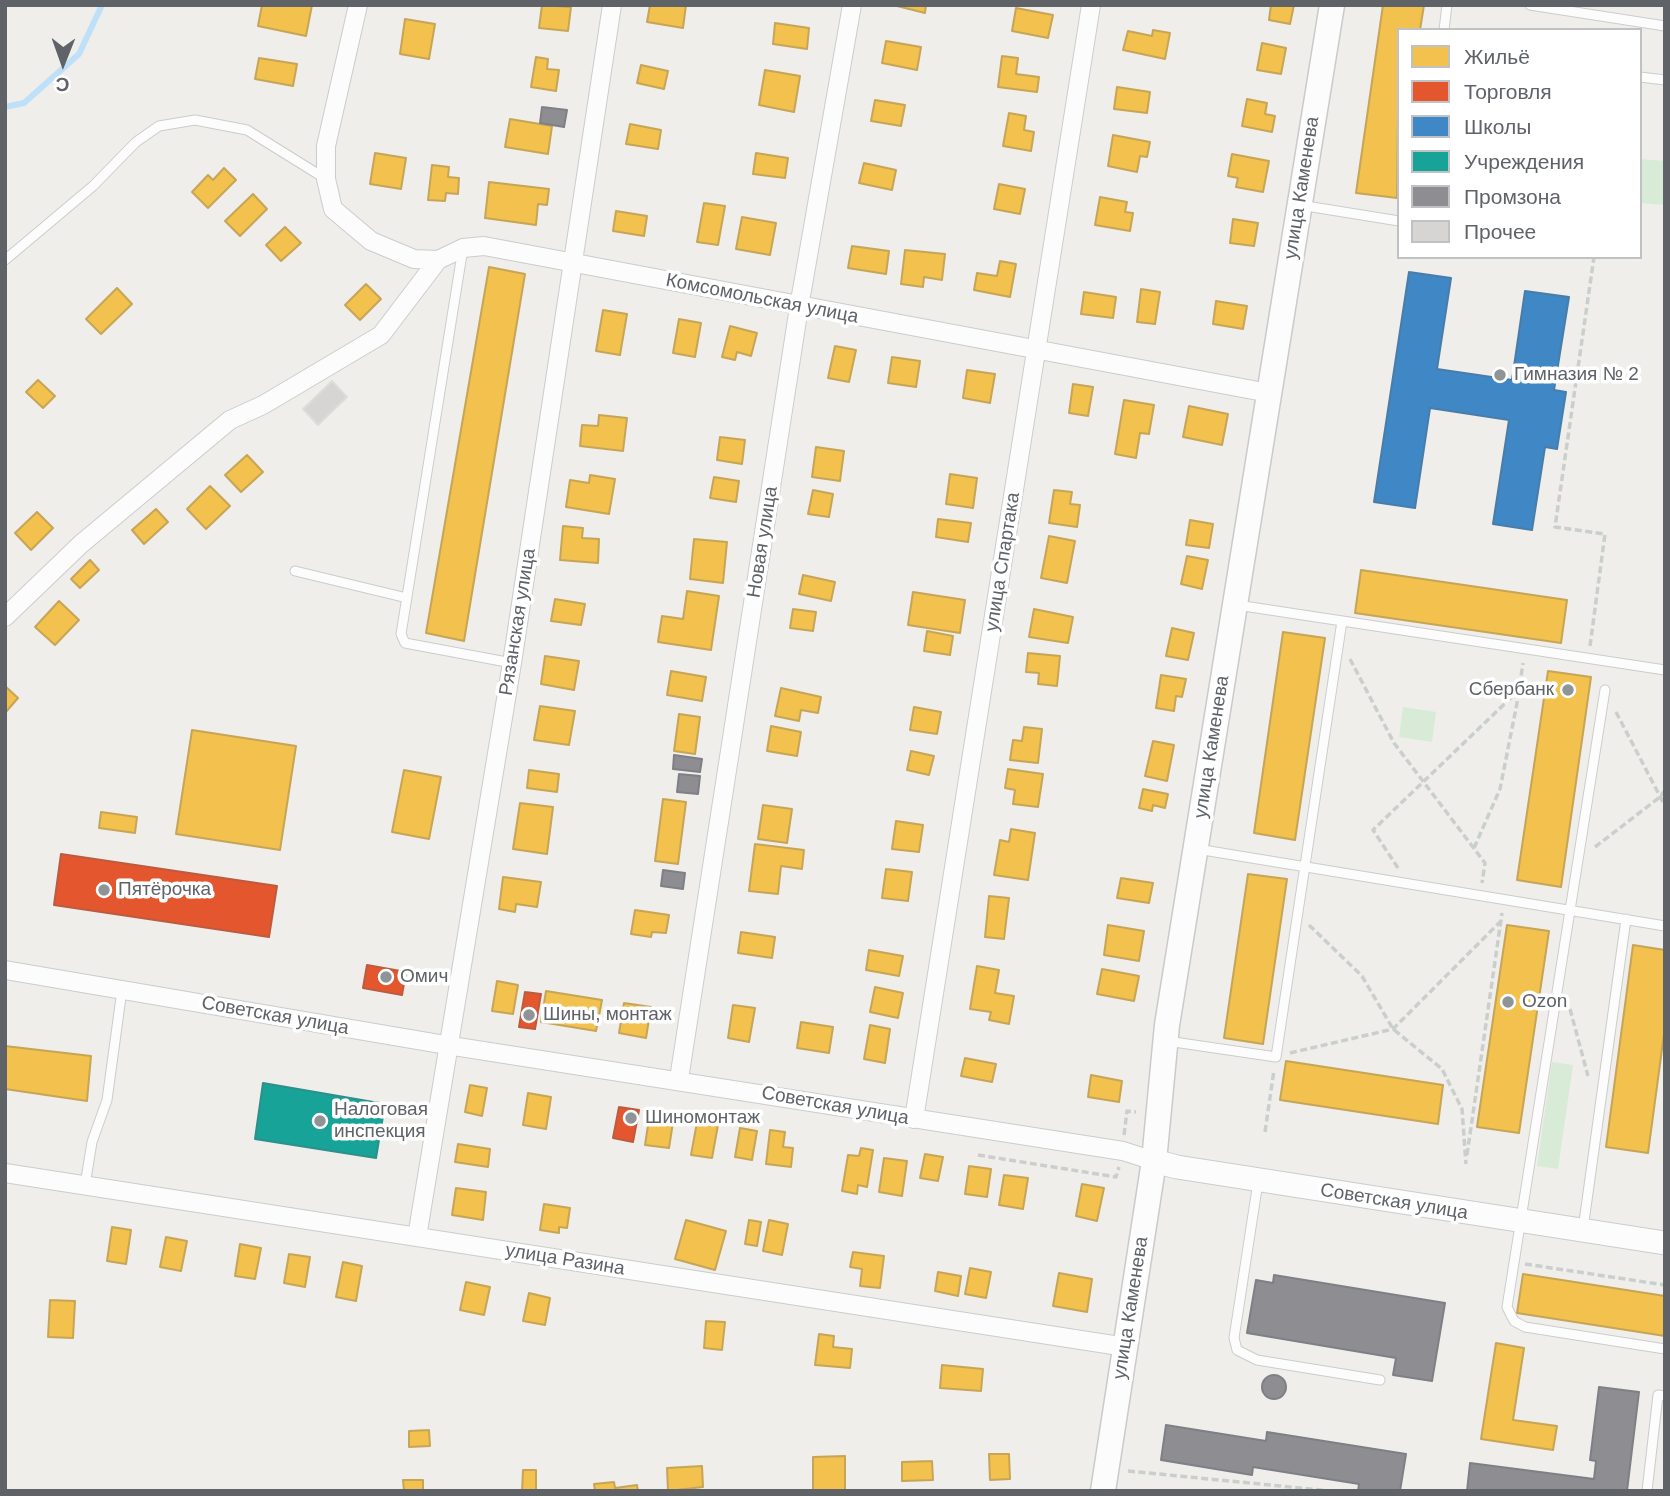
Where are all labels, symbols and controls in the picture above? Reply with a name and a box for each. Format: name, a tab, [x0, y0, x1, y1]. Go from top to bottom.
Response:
north arrow	[28, 28, 98, 98]
legend	[1397, 28, 1642, 259]
text: Жильё	[1464, 45, 1530, 68]
text: С	[56, 74, 70, 95]
text: Торговля	[1464, 80, 1552, 103]
street label: улица Каменева	[1279, 115, 1325, 261]
text: Школы	[1464, 115, 1531, 138]
text: Учреждения	[1464, 150, 1584, 173]
text: Промзона	[1464, 185, 1561, 208]
text: Прочее	[1464, 220, 1536, 243]
street label: Комсомольская улица	[664, 269, 860, 329]
place label: Гимназия № 2	[1514, 364, 1639, 386]
marker: Гимназия № 2	[1492, 367, 1508, 383]
street label: Новая улица	[743, 485, 783, 599]
street label: улица Спартака	[981, 491, 1025, 633]
street label: Рязанская улица	[495, 547, 541, 697]
street label: улица Каменева	[1189, 674, 1235, 820]
place label: Сбербанк	[1469, 679, 1554, 701]
marker: Сбербанк	[1560, 682, 1576, 698]
place label: Пятёрочка	[118, 879, 211, 901]
marker: Пятёрочка	[96, 882, 112, 898]
place label: Омич	[400, 966, 448, 988]
marker: Омич	[378, 969, 394, 985]
place label: Ozon	[1522, 991, 1567, 1013]
street label: Советская улица	[200, 992, 350, 1040]
marker: Ozon	[1500, 994, 1516, 1010]
place label: Шины, монтаж	[543, 1004, 672, 1026]
marker: Шины, монтаж	[521, 1007, 537, 1023]
street label: Советская улица	[760, 1082, 910, 1130]
place label: Налоговая инспекция	[334, 1099, 428, 1143]
place label: Шиномонтаж	[645, 1107, 760, 1129]
marker: Шиномонтаж	[623, 1110, 639, 1126]
marker: Налоговая инспекция	[312, 1113, 328, 1129]
street label: Советская улица	[1319, 1179, 1469, 1225]
street label: улица Каменева	[1108, 1235, 1154, 1381]
street label: улица Разина	[504, 1239, 626, 1281]

